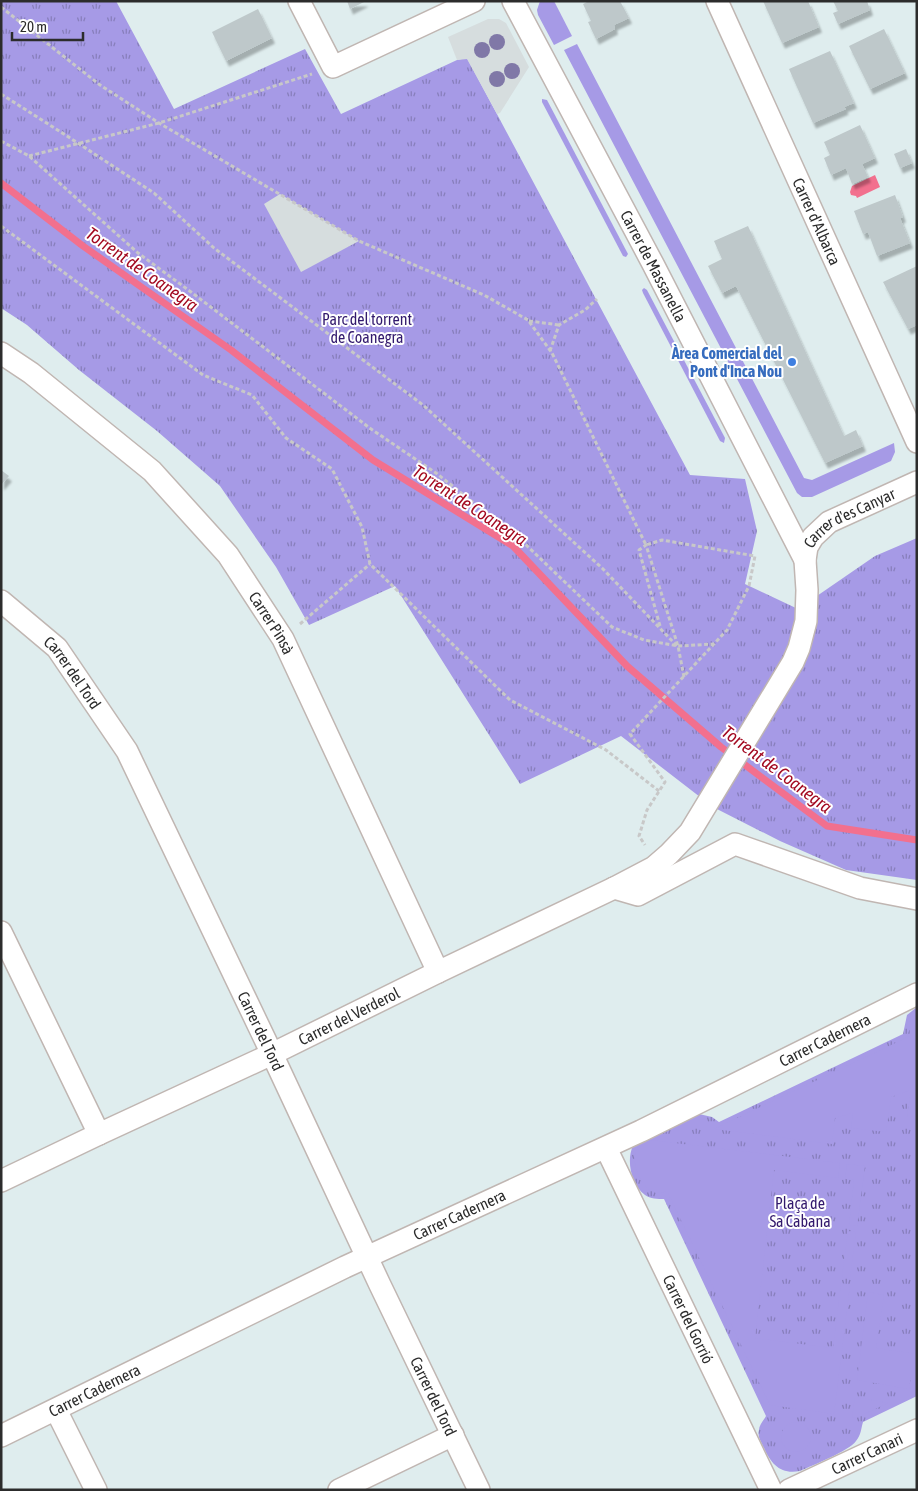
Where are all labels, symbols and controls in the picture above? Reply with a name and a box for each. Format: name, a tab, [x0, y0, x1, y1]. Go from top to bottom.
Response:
scale bar	[12, 10, 84, 42]
text: 20 m	[20, 18, 47, 35]
street label: Carrer d'Albarca	[789, 175, 845, 268]
street label: Carrer de Massanella	[617, 207, 690, 325]
water label: Torrent de Coanegra	[82, 222, 203, 316]
park label: Parc del torrent de Coanegra	[322, 310, 412, 347]
place label: Àrea Comercial del Pont d'Inca Nou	[671, 344, 783, 380]
marker: Àrea Comercial del Pont d'Inca Nou	[786, 356, 798, 368]
water label: Torrent de Coanegra	[409, 460, 532, 550]
street label: Carrer d'es Canyar	[800, 484, 898, 551]
street label: Carrer Pinsà	[246, 588, 298, 657]
street label: Carrer del Tord	[41, 632, 105, 712]
water label: Torrent de Coanegra	[718, 721, 837, 818]
street label: Carrer del Verderol	[295, 983, 403, 1049]
street label: Carrer del Tord	[234, 988, 287, 1073]
street label: Carrer Cadernera	[776, 1010, 873, 1070]
street label: Carrer Cadernera	[410, 1186, 508, 1243]
park label: Plaça de Sa Cabana	[769, 1194, 831, 1230]
street label: Carrer del Gorrió	[660, 1272, 718, 1366]
street label: Carrer del Tord	[407, 1354, 460, 1439]
street label: Carrer Cadernera	[46, 1360, 143, 1420]
street label: Carrer Canari	[828, 1429, 905, 1478]

